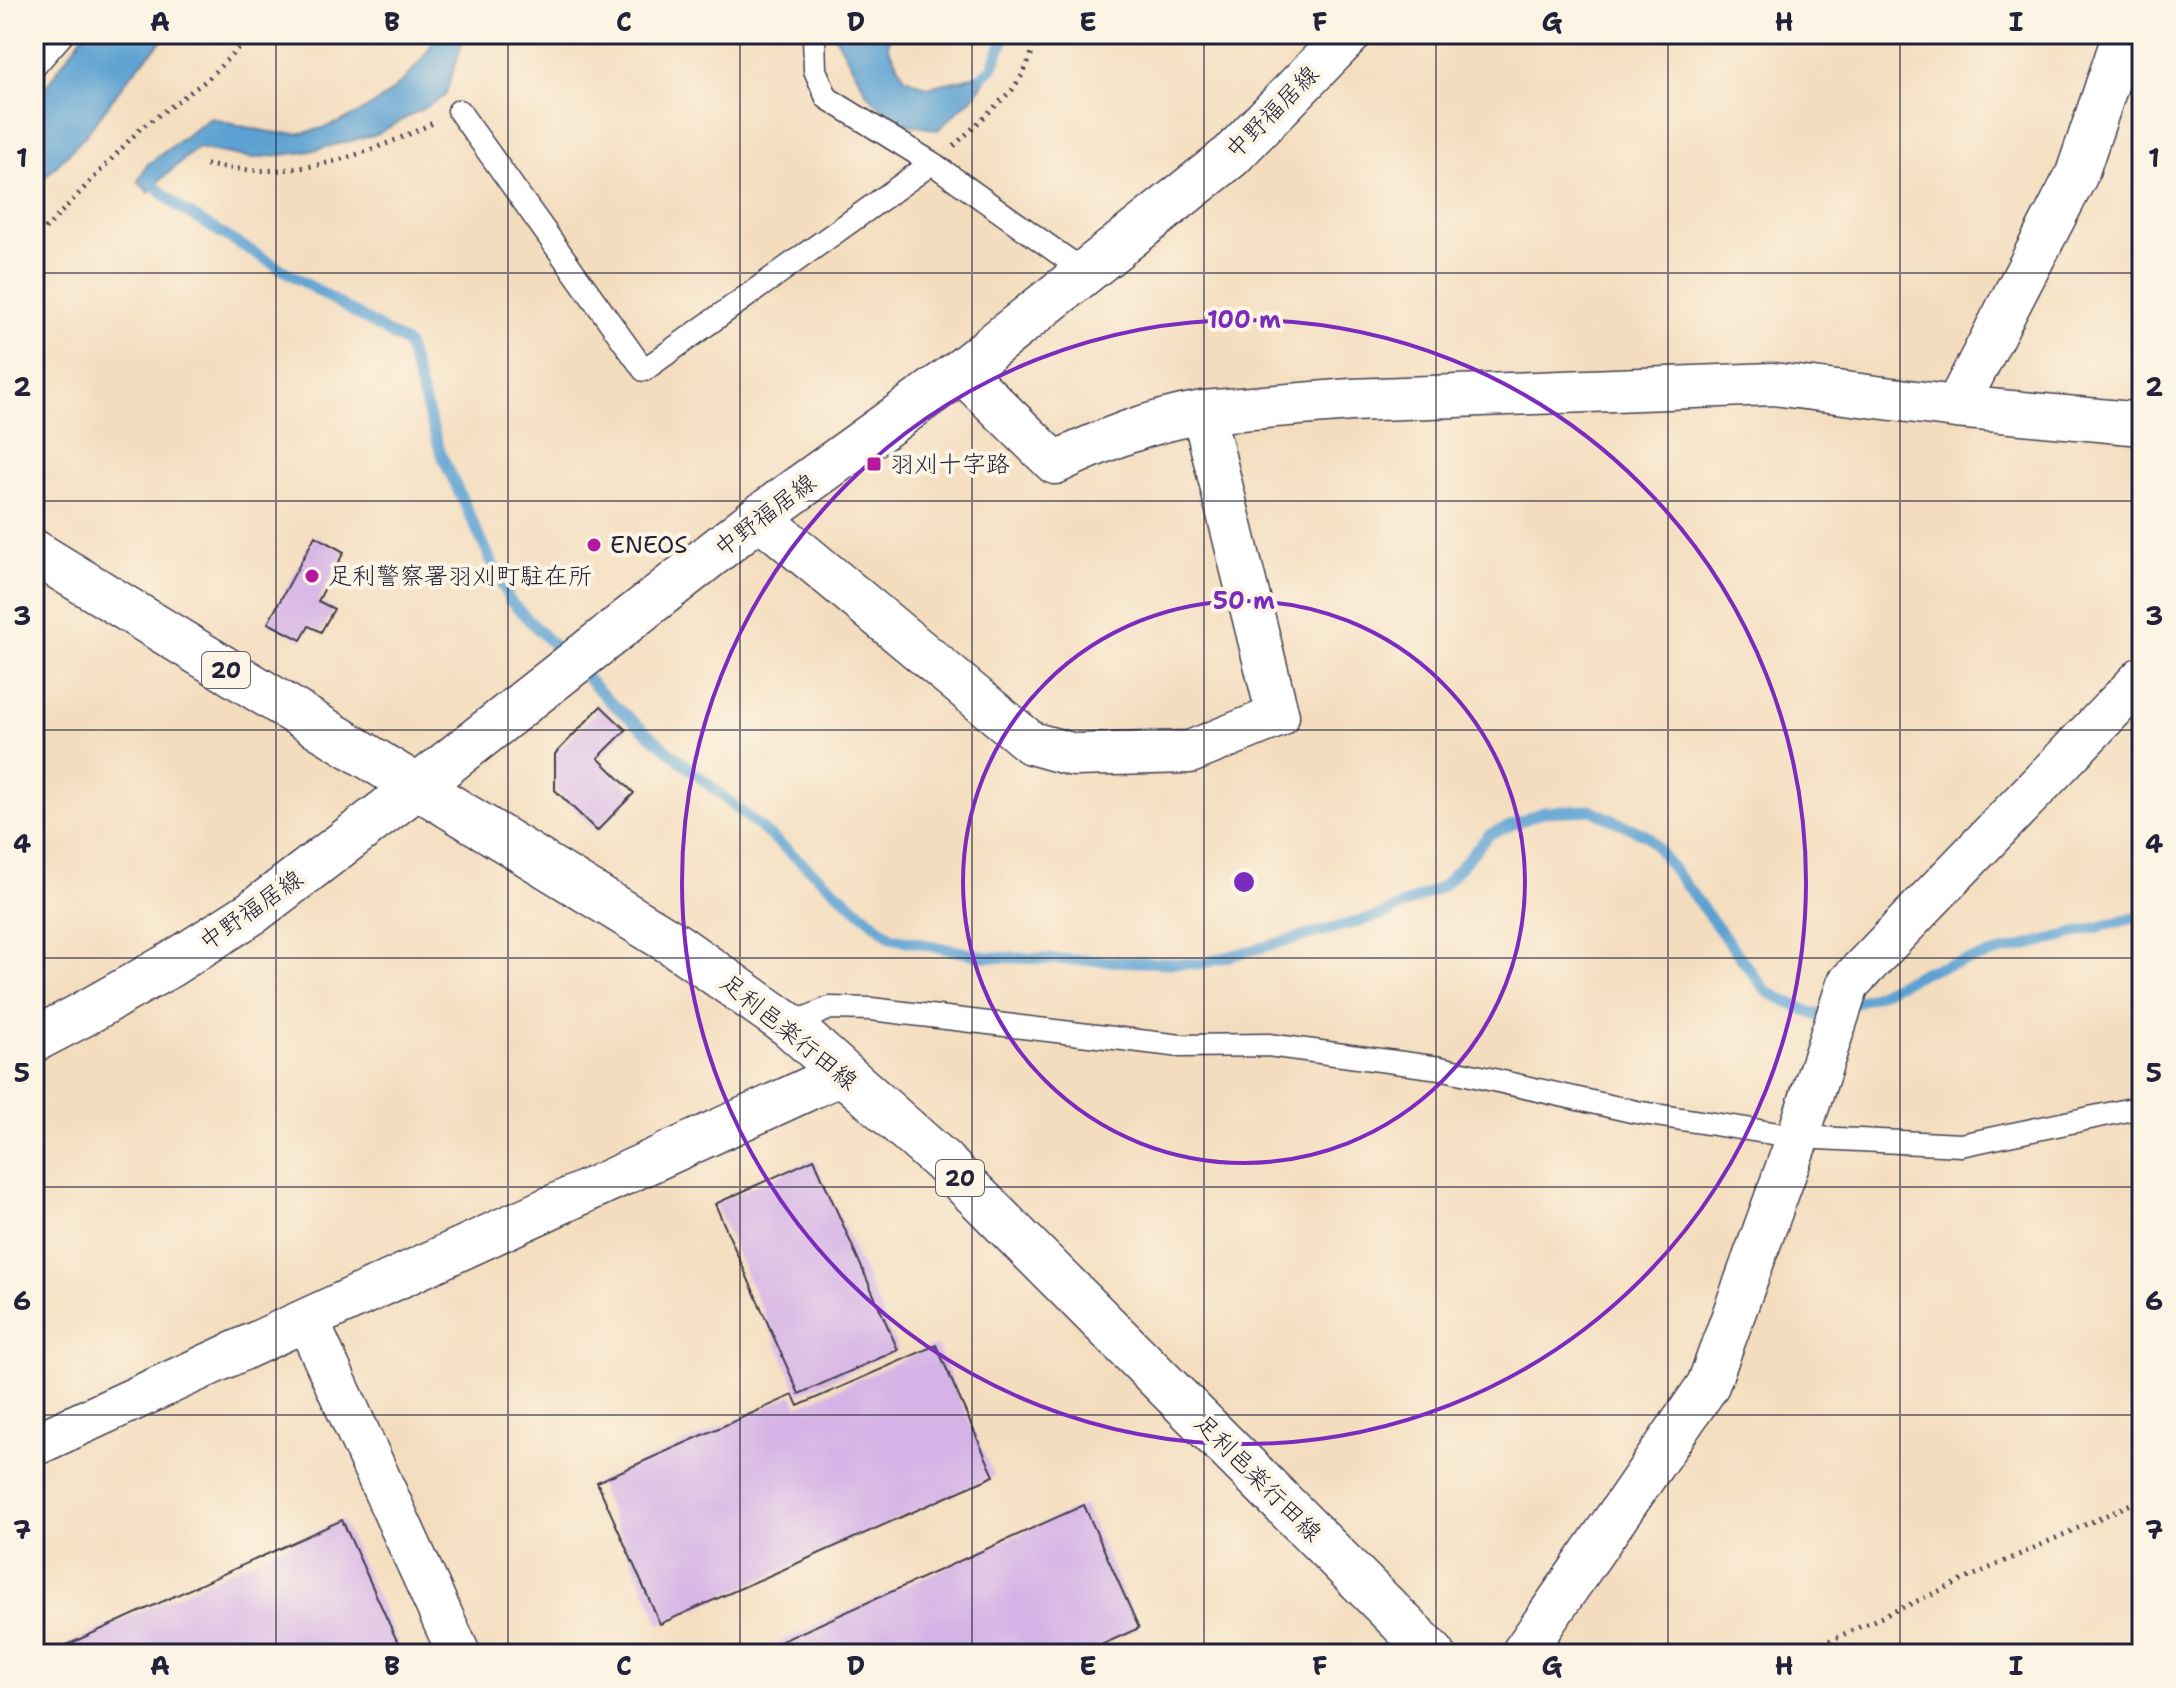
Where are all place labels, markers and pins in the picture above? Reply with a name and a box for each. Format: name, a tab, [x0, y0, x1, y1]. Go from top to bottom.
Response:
place label: 羽刈十字路	[890, 448, 1010, 480]
marker: 羽刈十字路	[865, 455, 883, 473]
place label: ENEOS	[610, 529, 688, 561]
marker: ENEOS	[585, 536, 603, 554]
place label: 足利警察署羽刈町駐在所	[328, 560, 592, 592]
marker: 足利警察署羽刈町駐在所	[303, 567, 321, 585]
centre of rings	[1230, 868, 1258, 896]

